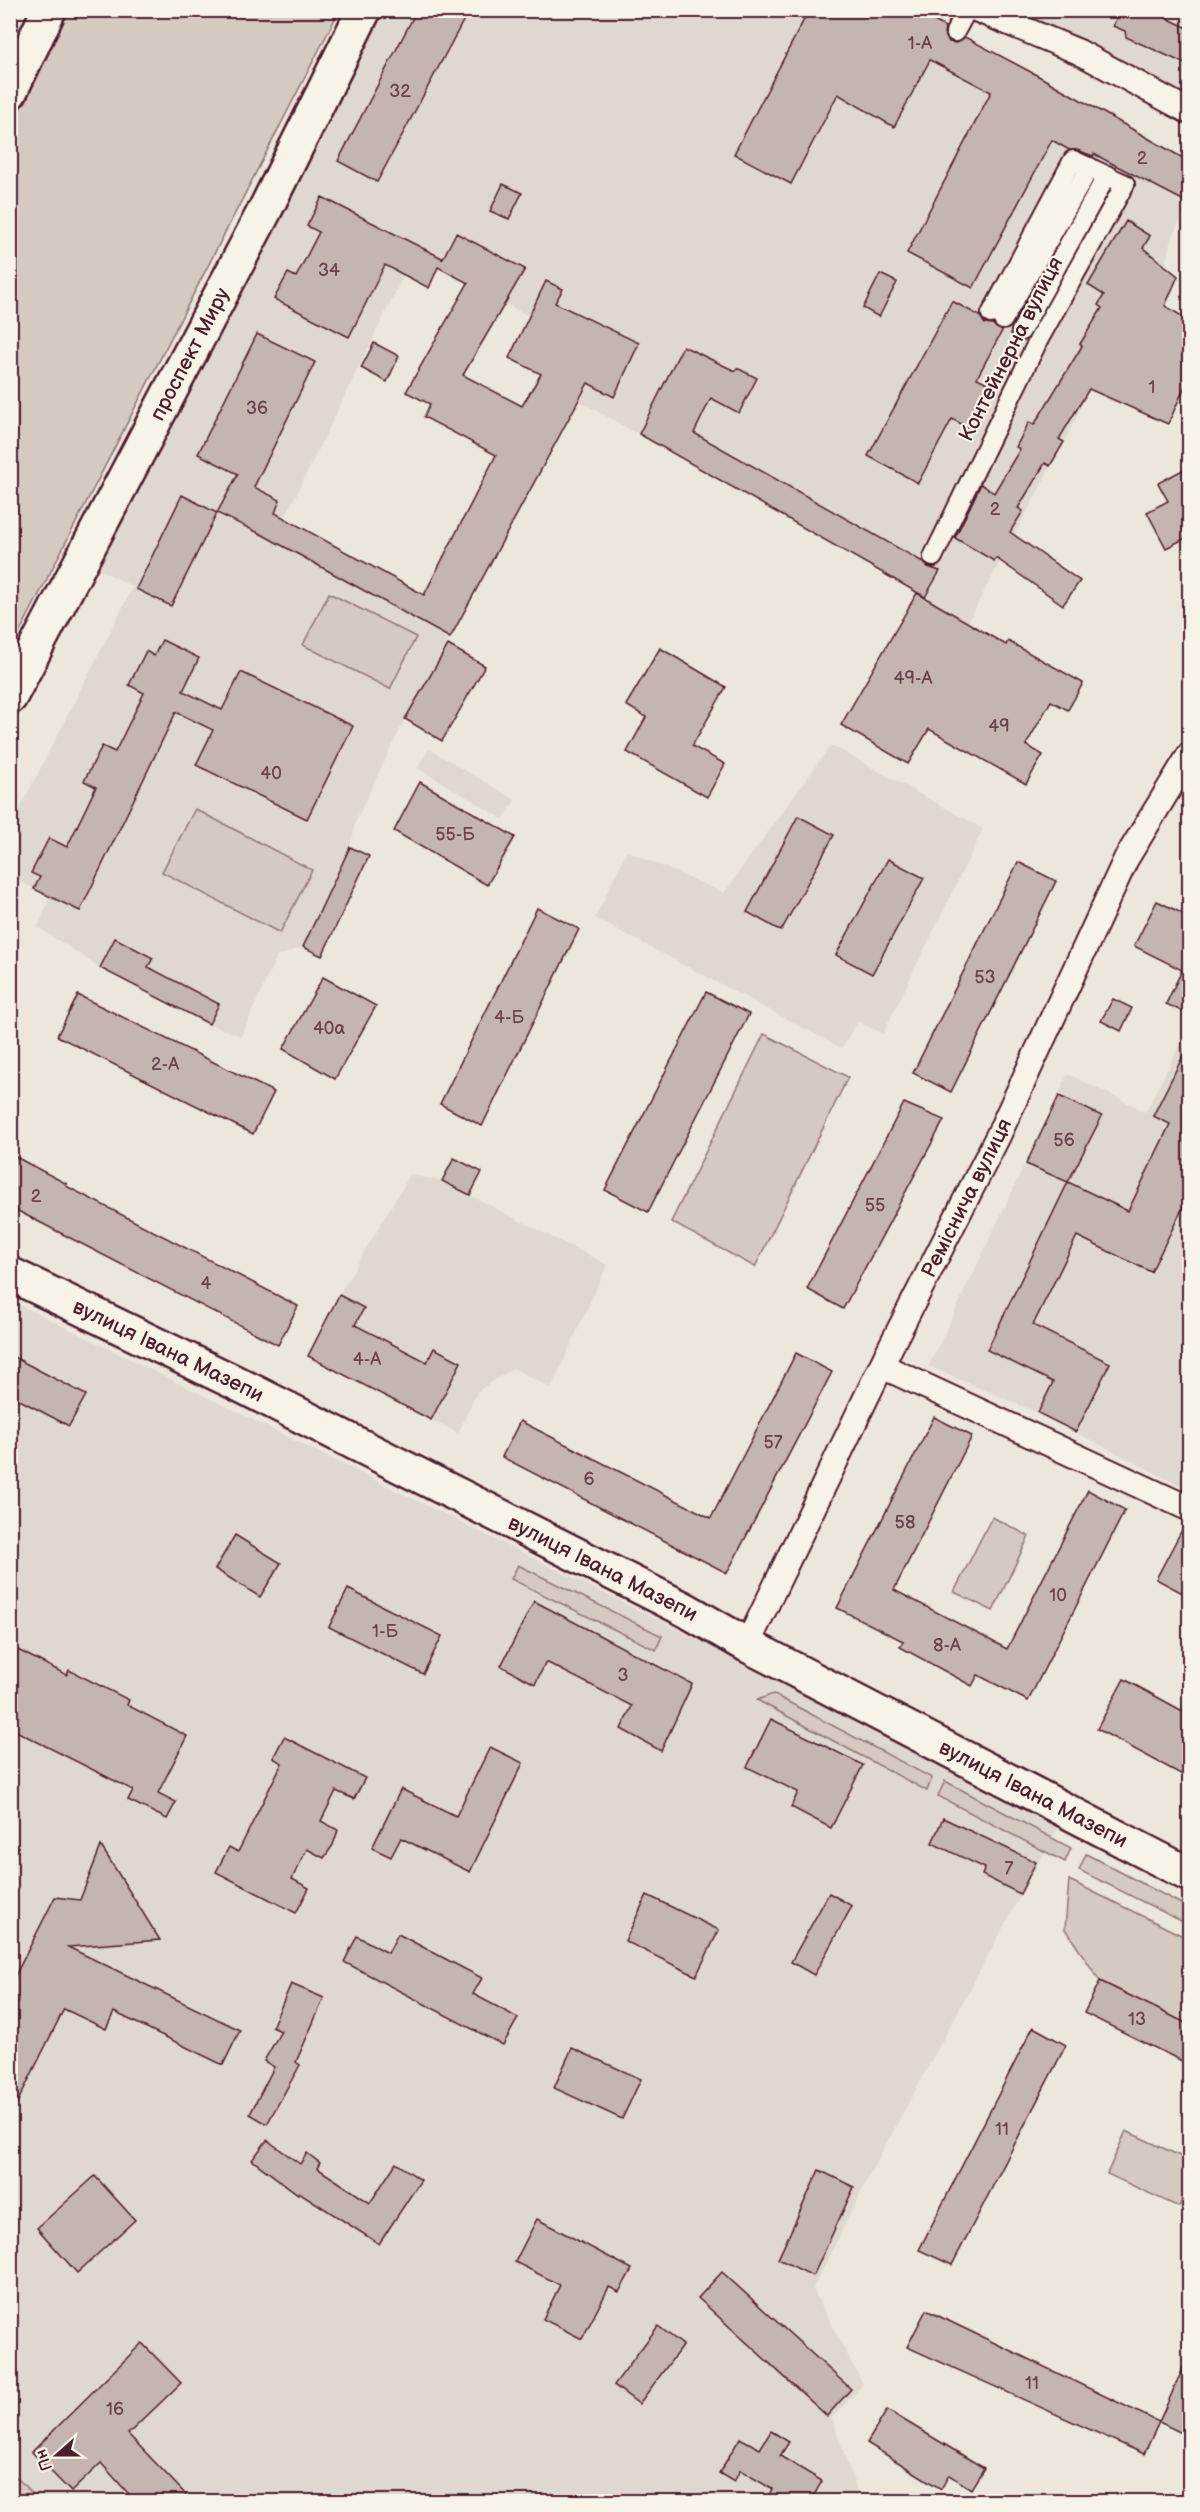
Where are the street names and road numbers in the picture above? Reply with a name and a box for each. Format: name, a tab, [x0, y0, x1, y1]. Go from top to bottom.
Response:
street label: Контейнерна вулиця	[954, 253, 1068, 445]
street label: проспект Миру	[144, 283, 235, 425]
street label: Реміснича вулиця	[916, 1114, 1017, 1282]
street label: вулиця Івана Мазепи	[69, 1294, 268, 1408]
street label: вулиця Івана Мазепи	[504, 1510, 702, 1627]
street label: вулиця Івана Мазепи	[935, 1734, 1132, 1853]

